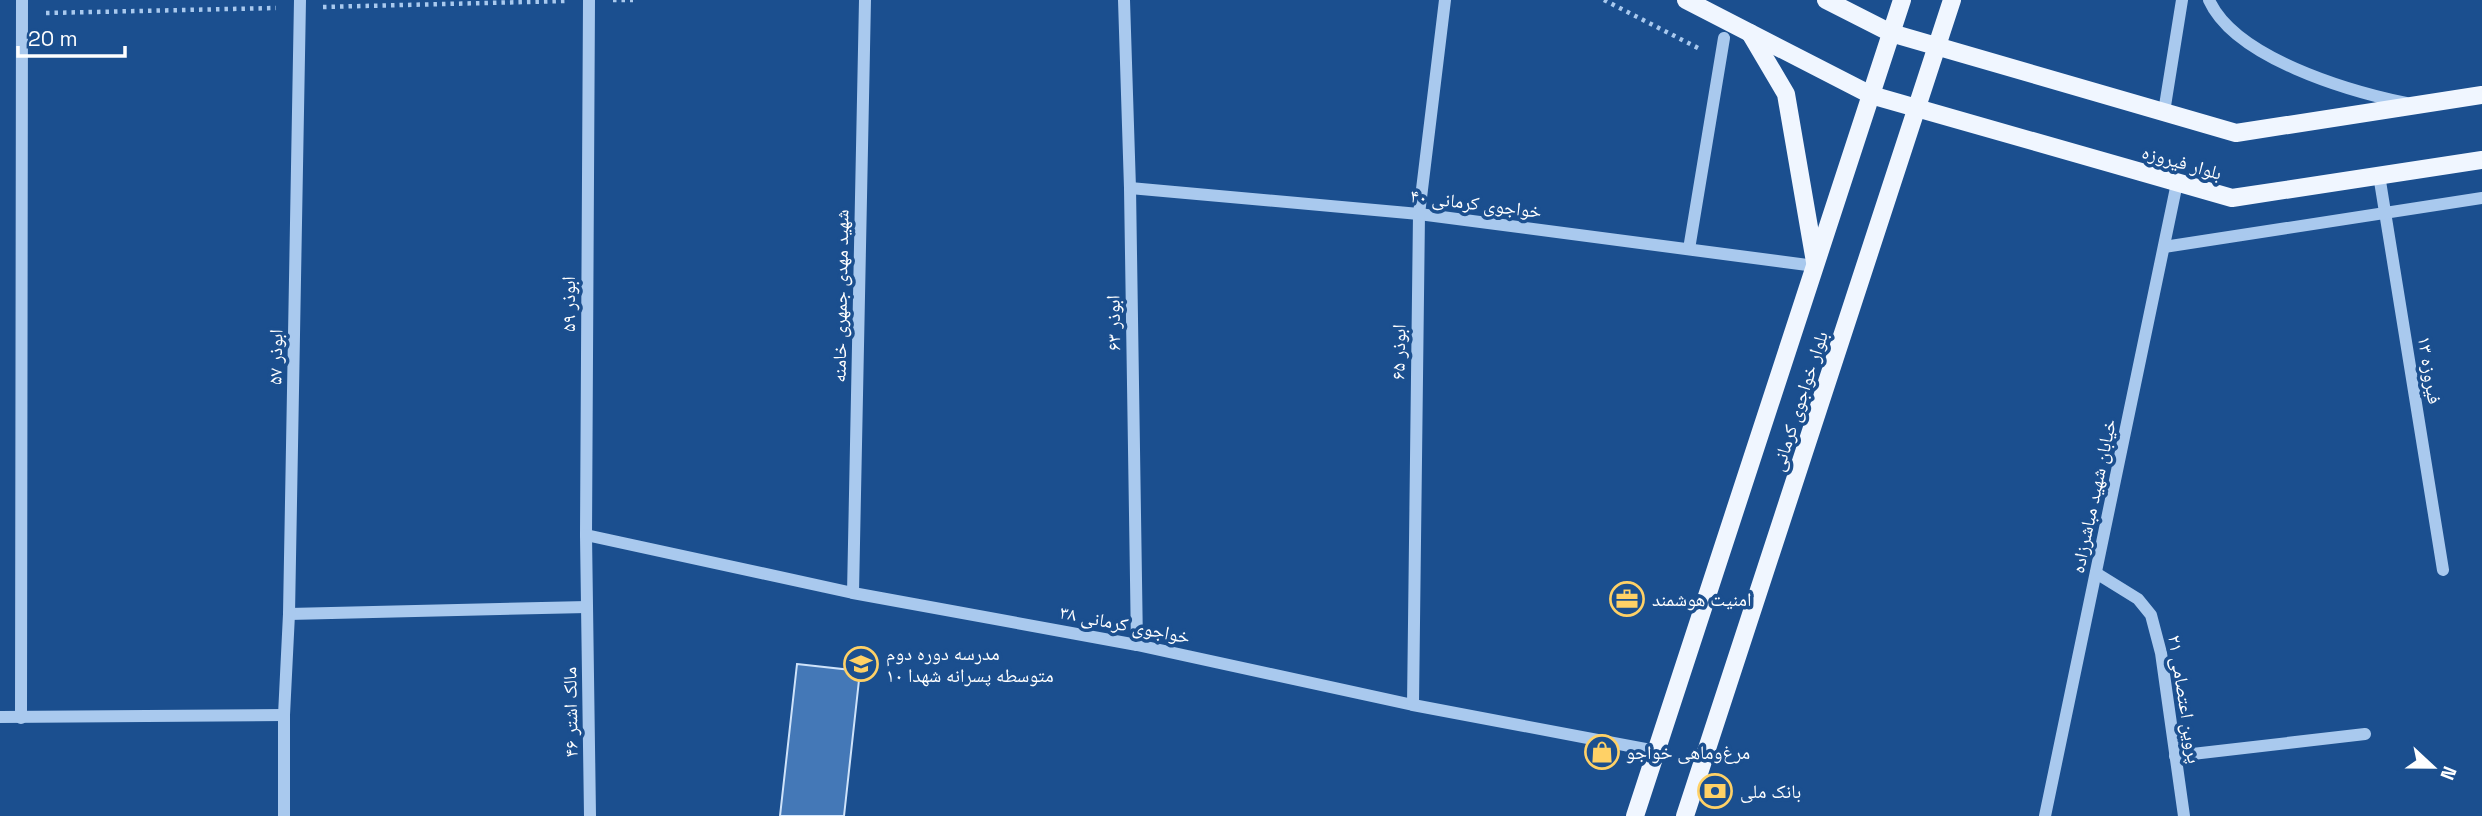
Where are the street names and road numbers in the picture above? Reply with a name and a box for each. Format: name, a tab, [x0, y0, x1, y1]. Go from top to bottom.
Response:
street label: بلوار فیروزه	[2139, 139, 2225, 186]
street label: خواجوی کرمانی ۴۰	[1409, 183, 1543, 224]
street label: شهید مهدی جمهری خامنه	[826, 209, 855, 383]
street label: ابوذر ۵۹	[556, 276, 581, 332]
street label: ابوذر ۶۳	[1101, 295, 1126, 351]
street label: ابوذر ۶۵	[1386, 324, 1411, 380]
street label: بلوار خواجوی کرمانی	[1765, 328, 1834, 474]
street label: ابوذر ۵۷	[263, 329, 288, 385]
street label: فیروزه ۱۳	[2412, 334, 2447, 406]
street label: خیابان شهید مباشرزاده	[2065, 417, 2122, 575]
street label: خواجوی کرمانی ۳۸	[1058, 600, 1192, 649]
street label: پروین اعتصامی ۲۱	[2162, 633, 2207, 765]
street label: مالک اشتر ۴۶	[557, 666, 584, 758]

